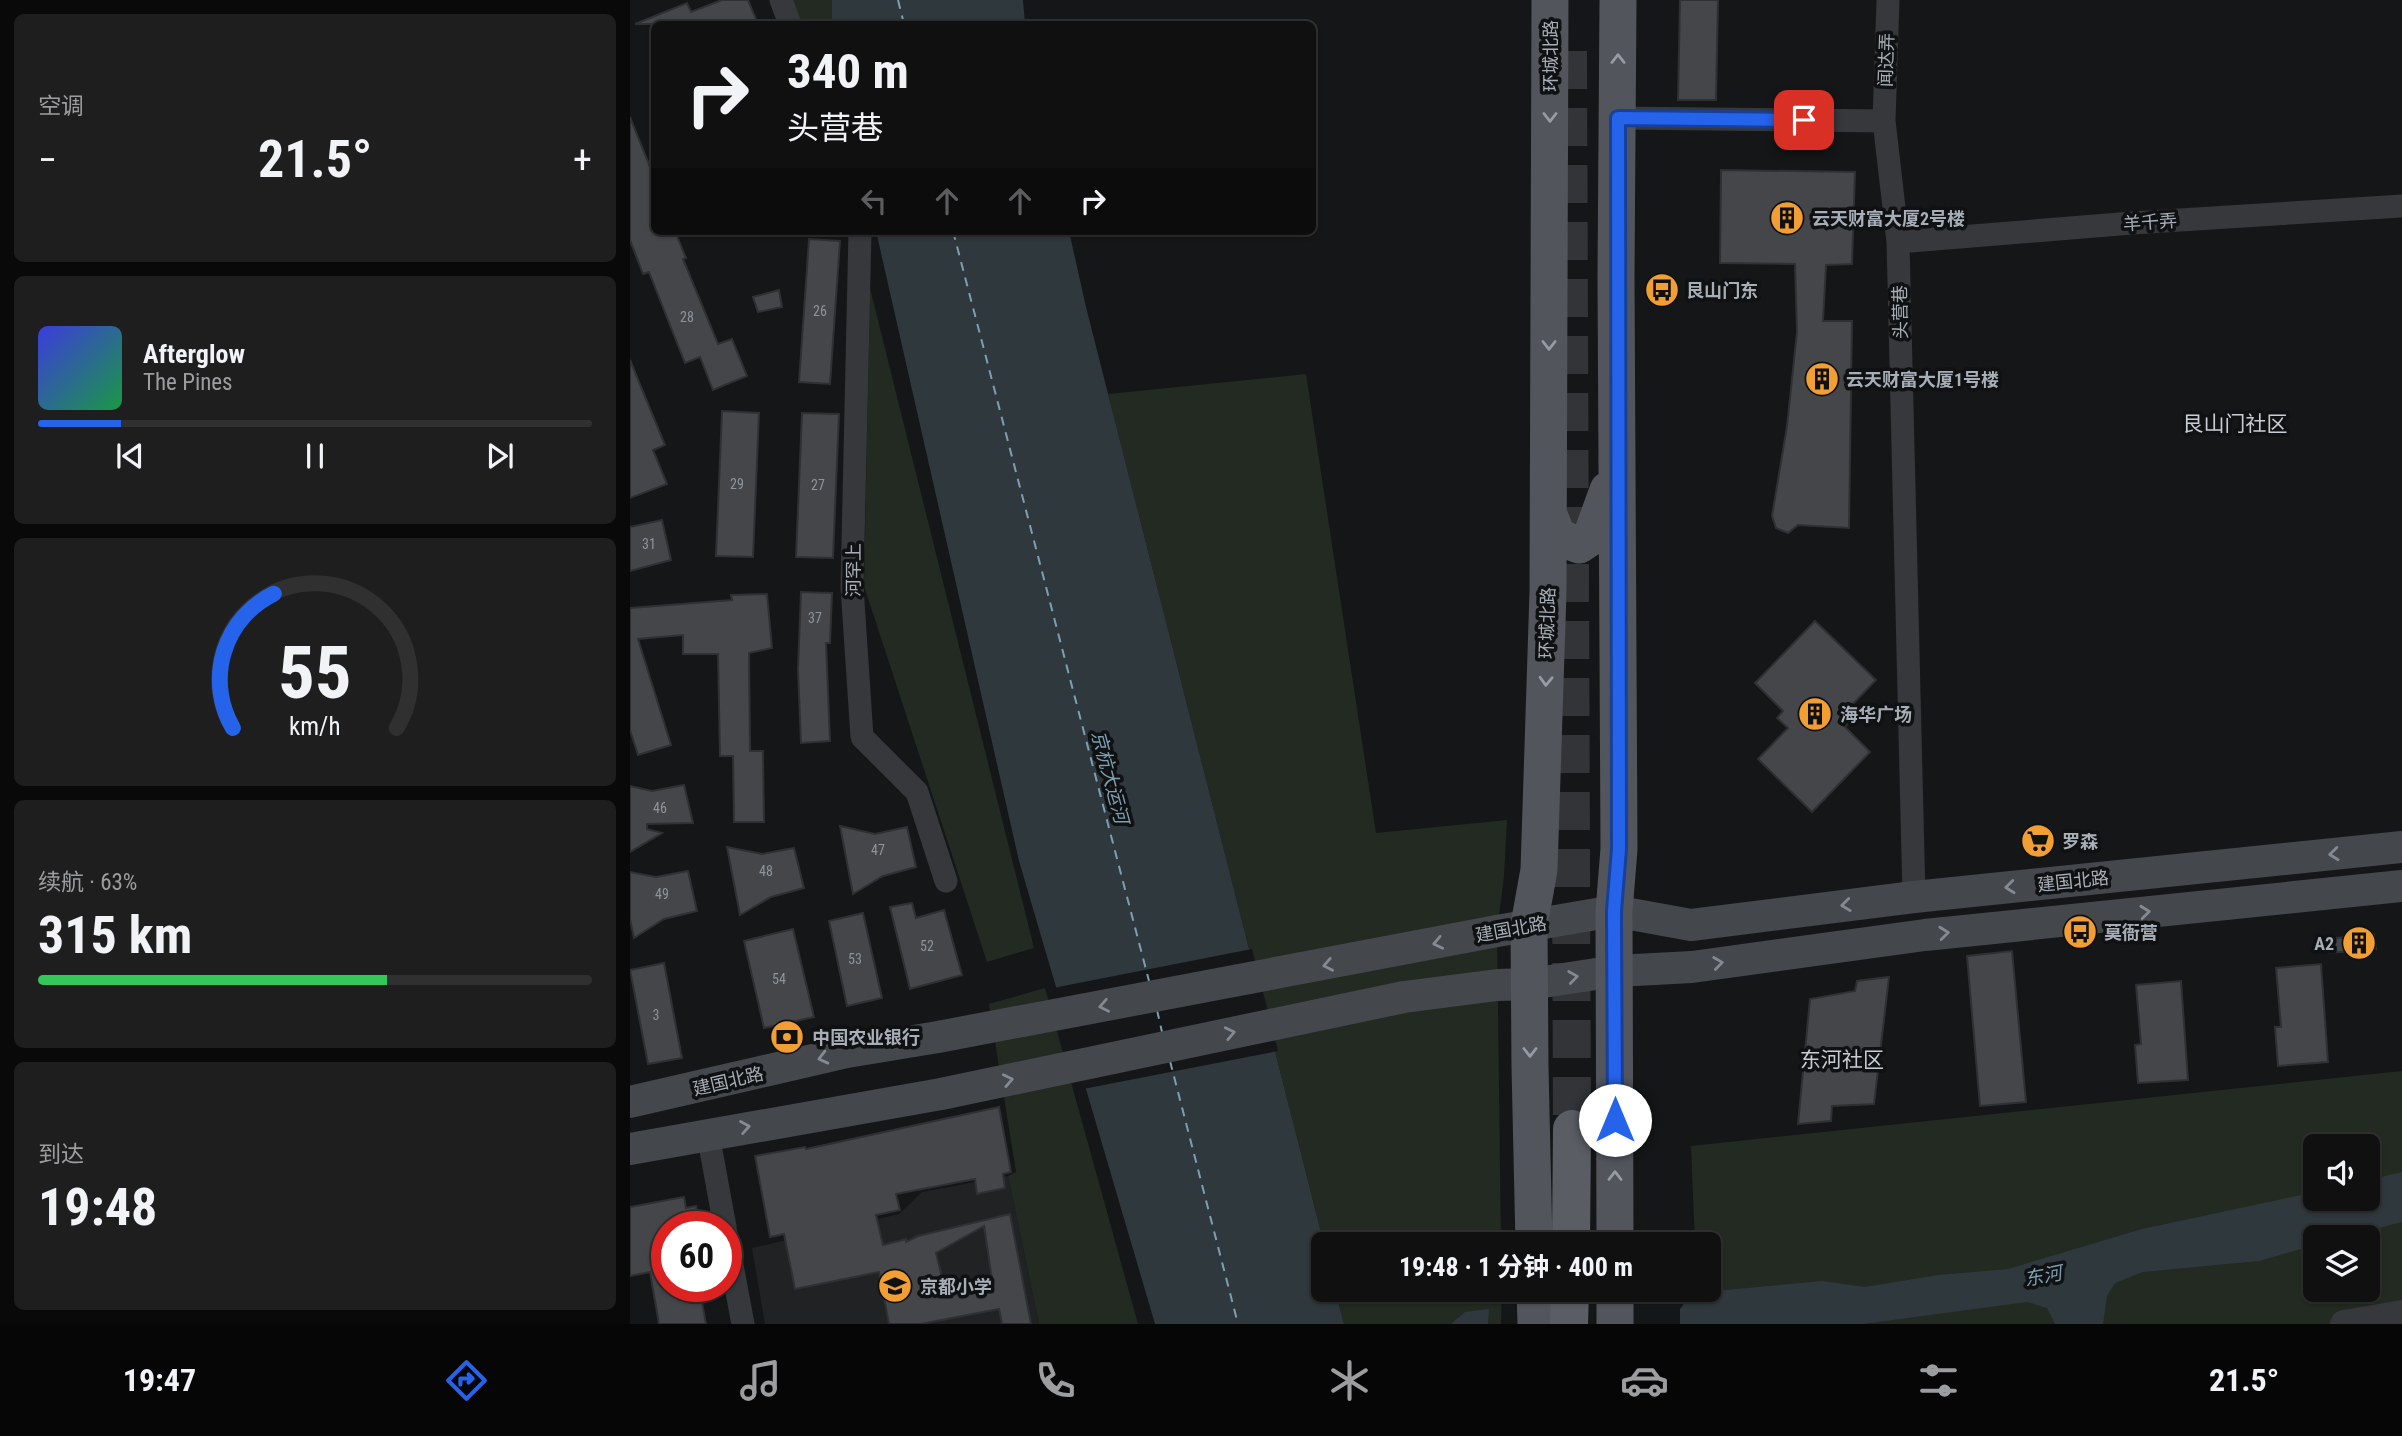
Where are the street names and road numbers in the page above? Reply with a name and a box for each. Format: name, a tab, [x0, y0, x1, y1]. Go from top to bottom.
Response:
street label: 环城北路	[1540, 20, 1561, 92]
street label: 闻达弄	[1875, 33, 1897, 87]
street label: 羊千弄	[2122, 210, 2178, 234]
street label: 头营巷	[1889, 285, 1911, 339]
street label: 河罕上	[843, 543, 864, 597]
street label: 环城北路	[1535, 587, 1559, 659]
street label: 建国北路	[2036, 867, 2110, 895]
street label: 建国北路	[1474, 912, 1548, 946]
street label: 建国北路	[691, 1063, 765, 1099]

